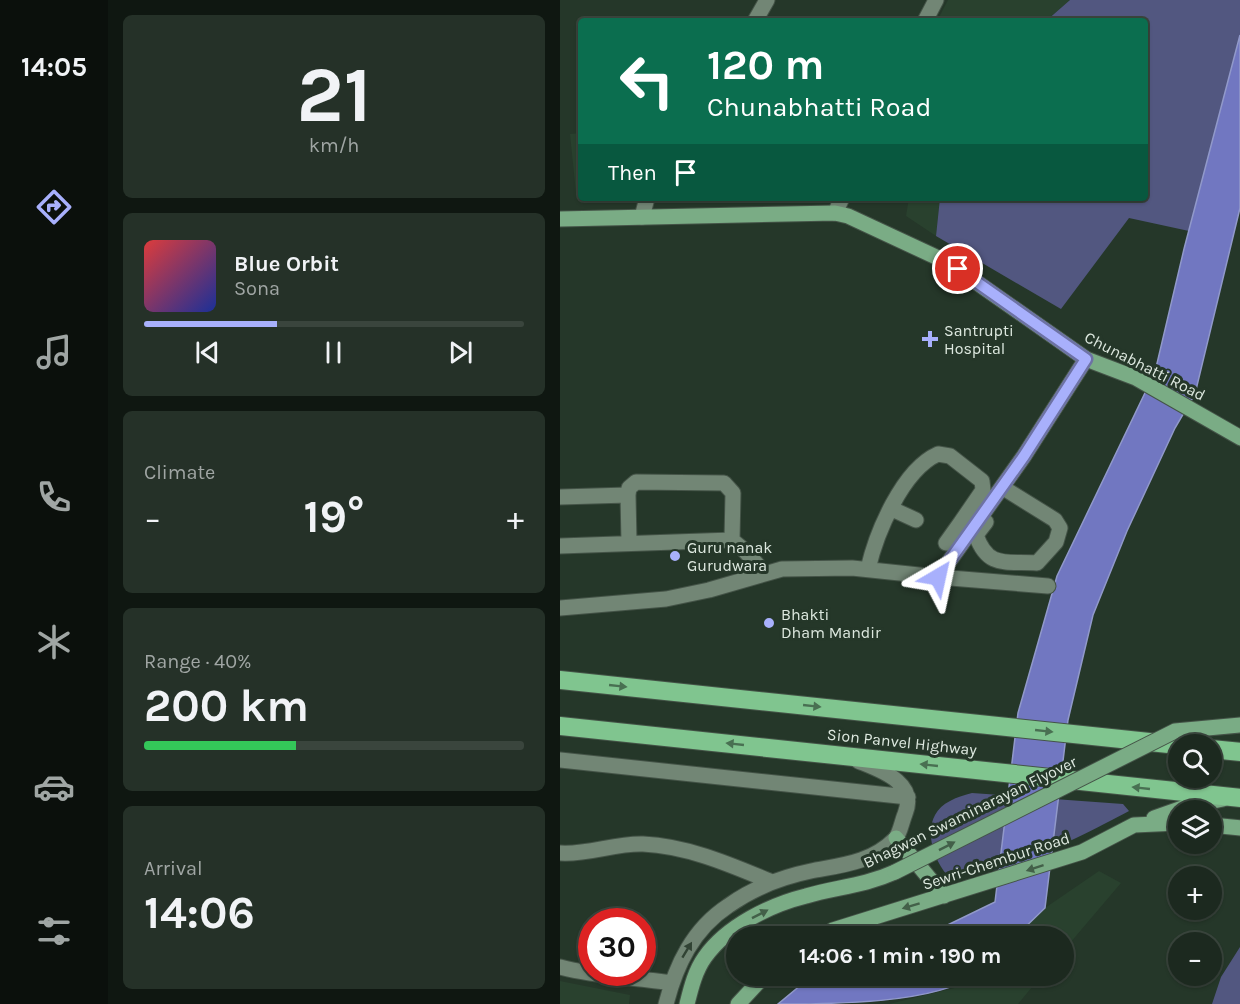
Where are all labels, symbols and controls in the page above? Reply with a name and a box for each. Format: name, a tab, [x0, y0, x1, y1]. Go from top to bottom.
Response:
text: 120 m	[707, 40, 824, 90]
icon: left	[608, 42, 686, 120]
text: 21	[297, 49, 372, 141]
text: 14:05	[21, 51, 87, 83]
text: Chunabhatti Road	[707, 91, 931, 123]
text: km/h	[309, 134, 359, 157]
icon: arrive	[669, 156, 702, 189]
text: Then	[608, 160, 657, 186]
icon: directions	[33, 186, 75, 228]
pin	[932, 243, 983, 294]
text: Blue Orbit	[234, 251, 339, 277]
icon: arrive	[941, 252, 974, 285]
text: Sona	[234, 277, 280, 300]
place label: Santrupti Hospital	[944, 321, 1014, 358]
street label: Chunabhatti Road	[1081, 327, 1209, 405]
marker: Santrupti Hospital	[921, 330, 939, 348]
icon: music	[33, 331, 75, 373]
icon: previous	[191, 336, 224, 369]
icon: pause	[317, 336, 350, 369]
icon: next	[444, 336, 477, 369]
text: Climate	[144, 461, 215, 484]
icon: phone	[33, 476, 75, 518]
text: 19°	[304, 491, 364, 543]
text: −	[144, 499, 161, 537]
text: +	[507, 499, 524, 537]
place label: Guru nanak Gurudwara	[687, 538, 772, 575]
position arrow	[906, 545, 970, 609]
marker: Guru nanak Gurudwara	[668, 549, 682, 563]
place label: Bhakti Dham Mandir	[781, 605, 881, 642]
marker: Bhakti Dham Mandir	[762, 616, 776, 630]
icon: climate	[33, 621, 75, 663]
text: Range · 40%	[144, 650, 252, 673]
text: 200 km	[144, 680, 309, 732]
one-way arrow	[609, 681, 628, 691]
one-way arrow	[803, 701, 822, 711]
street label: Sion Panvel Highway	[826, 725, 978, 759]
one-way arrow	[1034, 726, 1053, 736]
map controls	[1168, 734, 1222, 986]
button: search	[1168, 734, 1222, 788]
one-way arrow	[725, 739, 744, 749]
street label: Bhagwan Swaminarayan Flyover	[860, 752, 1080, 872]
one-way arrow	[919, 760, 938, 769]
icon: car	[33, 766, 75, 808]
one-way arrow	[1131, 783, 1150, 793]
button: layers	[1168, 800, 1222, 854]
street label: Sewri-Chembur Road	[920, 828, 1072, 894]
one-way arrow	[938, 841, 955, 850]
text: Arrival	[144, 857, 203, 880]
one-way arrow	[1026, 863, 1044, 873]
button: +	[1168, 866, 1222, 920]
text: 14:06	[144, 887, 255, 939]
one-way arrow	[902, 902, 920, 911]
speed limit sign: 30	[578, 908, 656, 986]
one-way arrow	[752, 909, 769, 919]
icon: filters	[33, 910, 75, 952]
button: −	[1168, 932, 1222, 986]
one-way arrow	[682, 942, 693, 958]
text: 14:06 · 1 min · 190 m	[799, 943, 1001, 969]

